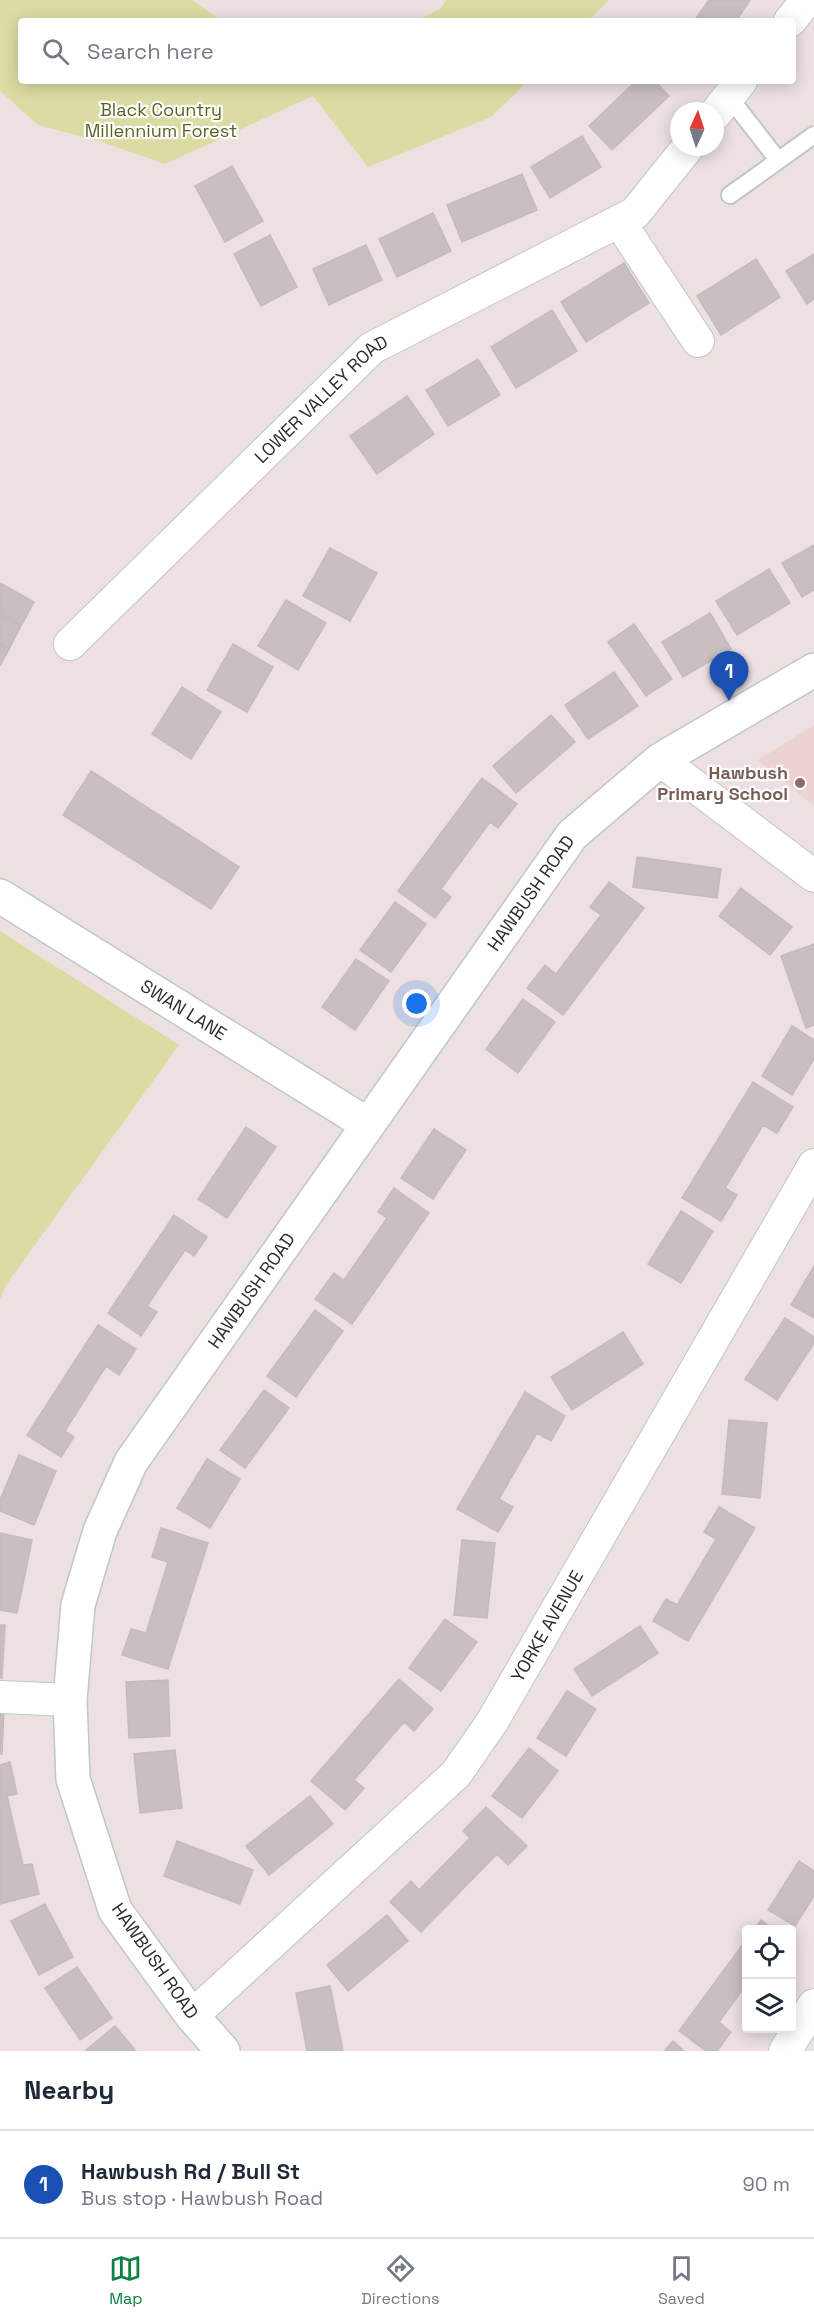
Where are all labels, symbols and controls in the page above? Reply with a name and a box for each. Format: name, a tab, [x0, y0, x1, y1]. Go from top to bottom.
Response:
search box	[18, 18, 796, 84]
icon: search	[39, 35, 72, 68]
text: Search here	[87, 37, 214, 65]
park label: Black Country Millennium Forest	[85, 98, 237, 142]
north arrow	[670, 102, 724, 156]
street label: LOWER VALLEY ROAD	[249, 330, 392, 468]
pin: 1	[710, 652, 748, 701]
place label: Hawbush Primary School	[657, 761, 788, 805]
marker: Hawbush Primary School	[793, 776, 807, 790]
street label: HAWBUSH ROAD	[482, 831, 579, 955]
street label: SWAN LANE	[136, 974, 231, 1045]
your location	[402, 989, 431, 1018]
street label: HAWBUSH ROAD	[202, 1228, 300, 1353]
street label: YORKE AVENUE	[506, 1566, 588, 1686]
street label: HAWBUSH ROAD	[107, 1898, 204, 2023]
map controls	[742, 1925, 796, 2033]
button: locate	[742, 1925, 796, 1979]
button: layers	[742, 1979, 796, 2033]
text: Nearby	[24, 2073, 114, 2107]
text: Hawbush Rd / Bull St	[81, 2157, 300, 2185]
text: 1	[39, 2171, 48, 2197]
text: 90 m	[743, 2171, 790, 2197]
text: Bus stop · Hawbush Road	[81, 2185, 323, 2211]
tab: Map	[109, 2252, 143, 2309]
tab: Directions	[361, 2252, 440, 2309]
tab: Saved	[658, 2252, 705, 2309]

